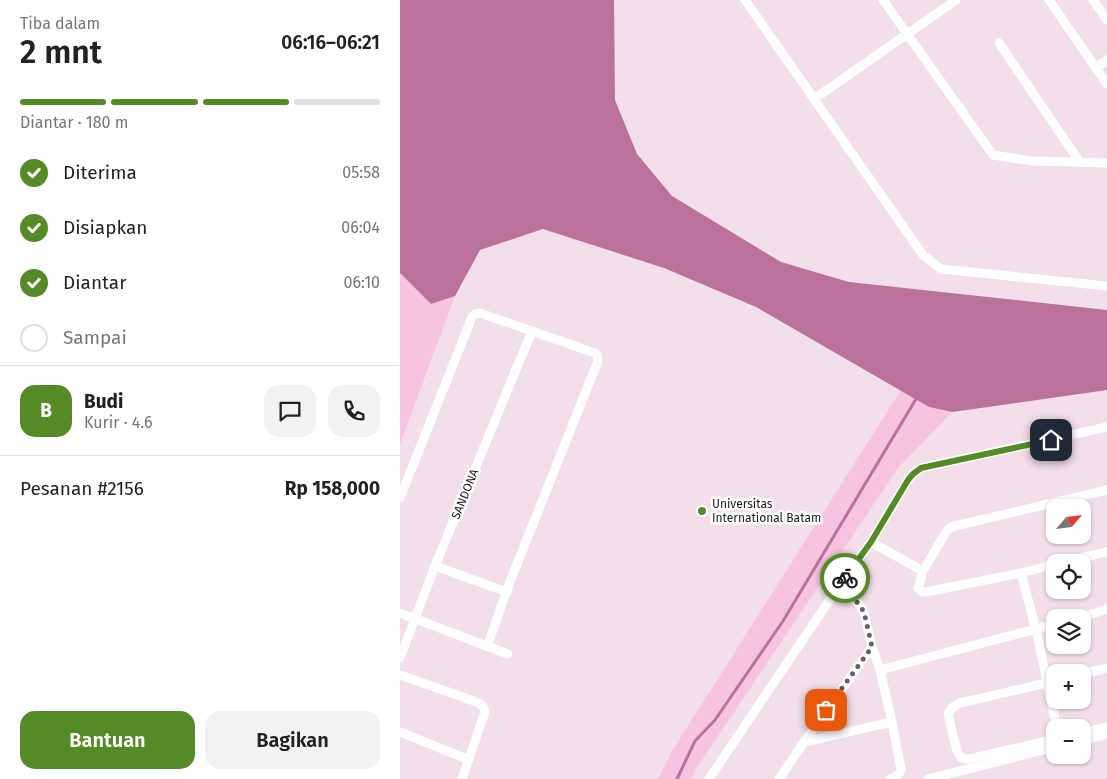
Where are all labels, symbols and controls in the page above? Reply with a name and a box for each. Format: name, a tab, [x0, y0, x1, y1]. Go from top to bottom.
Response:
text: Tiba dalam	[20, 14, 100, 33]
text: 06:16–06:21	[281, 31, 380, 54]
text: 2 mnt	[20, 33, 102, 71]
text: Diantar · 180 m	[20, 113, 128, 132]
icon: check	[20, 159, 48, 187]
text: Diterima	[63, 161, 137, 184]
text: 05:58	[342, 163, 380, 182]
icon: check	[20, 214, 48, 242]
text: Disiapkan	[63, 216, 147, 239]
text: 06:04	[341, 218, 380, 237]
icon: check	[20, 269, 48, 297]
text: Diantar	[63, 271, 126, 294]
text: 06:10	[343, 273, 380, 292]
text: Sampai	[63, 326, 127, 349]
button: chat	[264, 385, 316, 437]
button: phone	[328, 385, 380, 437]
text: Budi	[84, 390, 123, 413]
text: B	[40, 399, 52, 422]
text: Kurir · 4.6	[84, 413, 153, 432]
pin	[1030, 419, 1072, 461]
icon: home	[1037, 426, 1065, 454]
street label: SANDONA	[449, 467, 481, 521]
text: Pesanan #2156	[20, 477, 144, 500]
text: Rp 158,000	[285, 477, 380, 500]
place label: Universitas International Batam	[712, 497, 821, 525]
north arrow	[1046, 499, 1091, 544]
map controls	[1046, 499, 1091, 764]
marker: Universitas International Batam	[696, 505, 708, 517]
courier	[820, 553, 870, 603]
button: locate	[1046, 554, 1091, 599]
icon: bike	[831, 564, 859, 592]
button: layers	[1046, 609, 1091, 654]
button: +	[1046, 664, 1091, 709]
pin	[805, 689, 847, 731]
icon: bag	[812, 696, 840, 724]
button: Bantuan	[20, 711, 195, 769]
button: Bagikan	[205, 711, 380, 769]
button: −	[1046, 719, 1091, 764]

